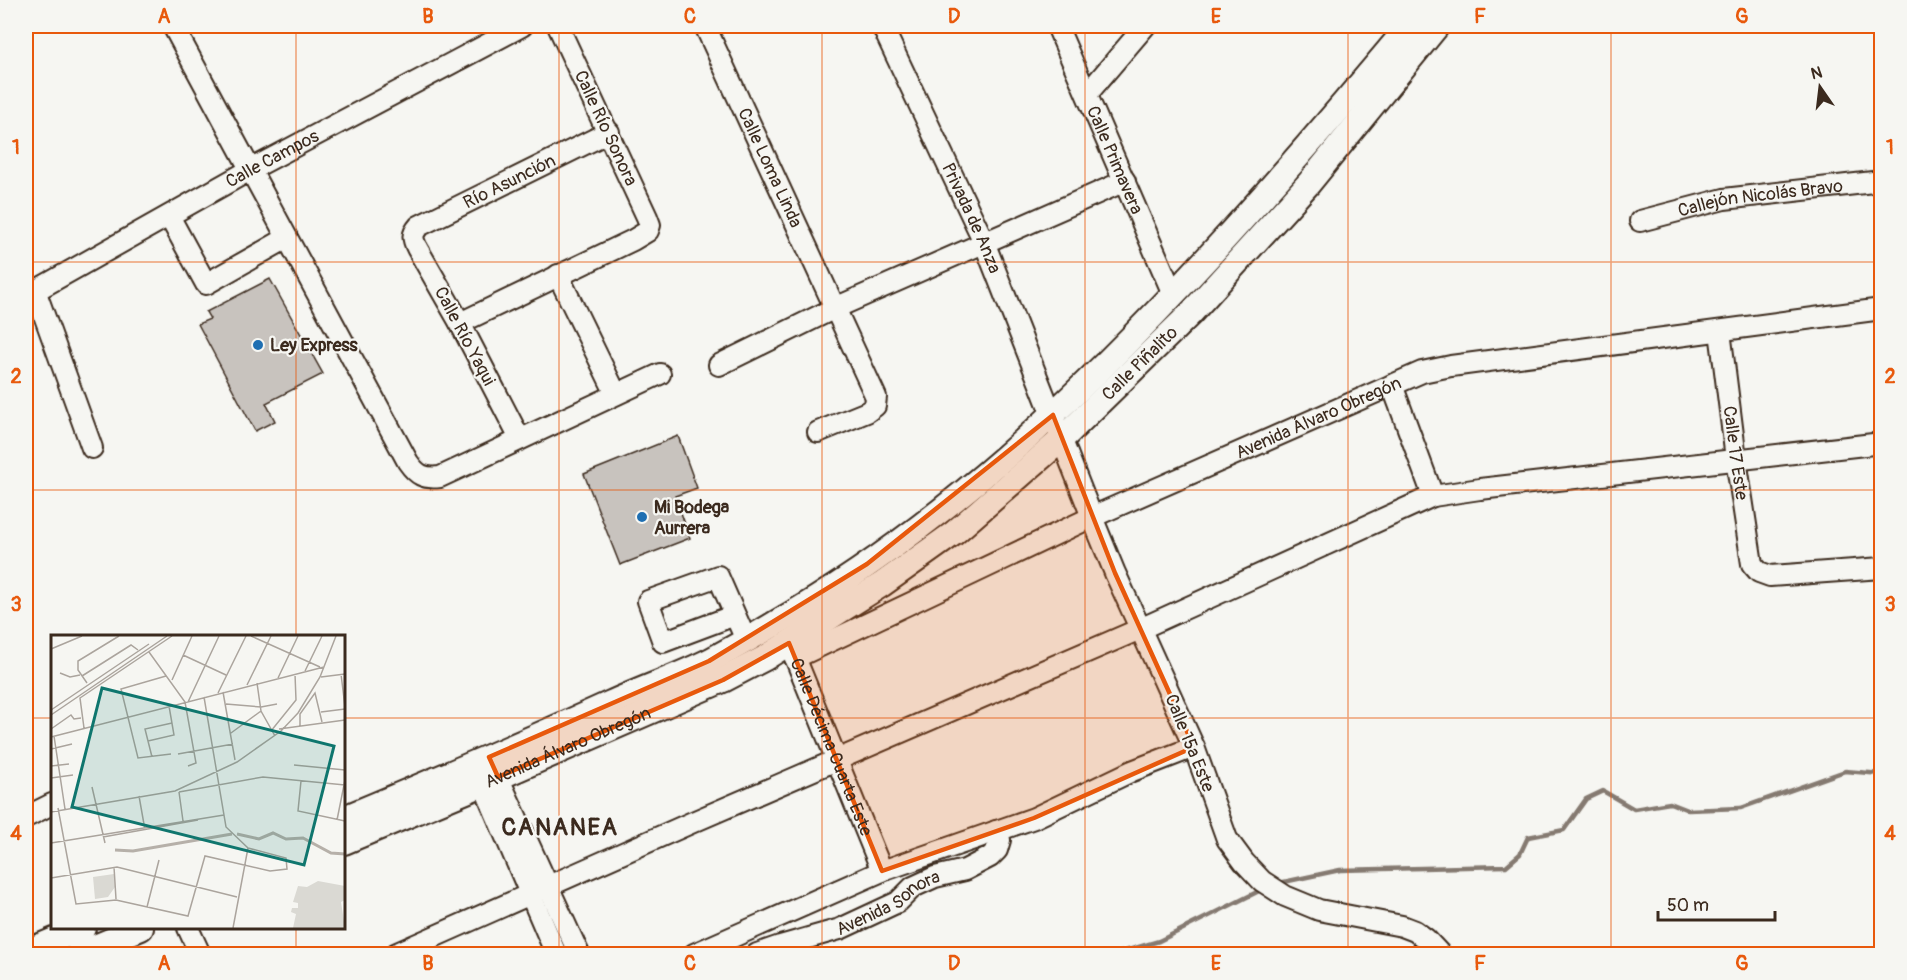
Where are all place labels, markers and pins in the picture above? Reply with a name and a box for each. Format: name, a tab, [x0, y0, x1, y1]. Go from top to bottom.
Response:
place label: Ley Express	[270, 334, 359, 357]
marker: Ley Express	[251, 338, 265, 352]
place label: Mi Bodega Aurrera	[654, 496, 730, 540]
marker: Mi Bodega Aurrera	[635, 510, 649, 524]

